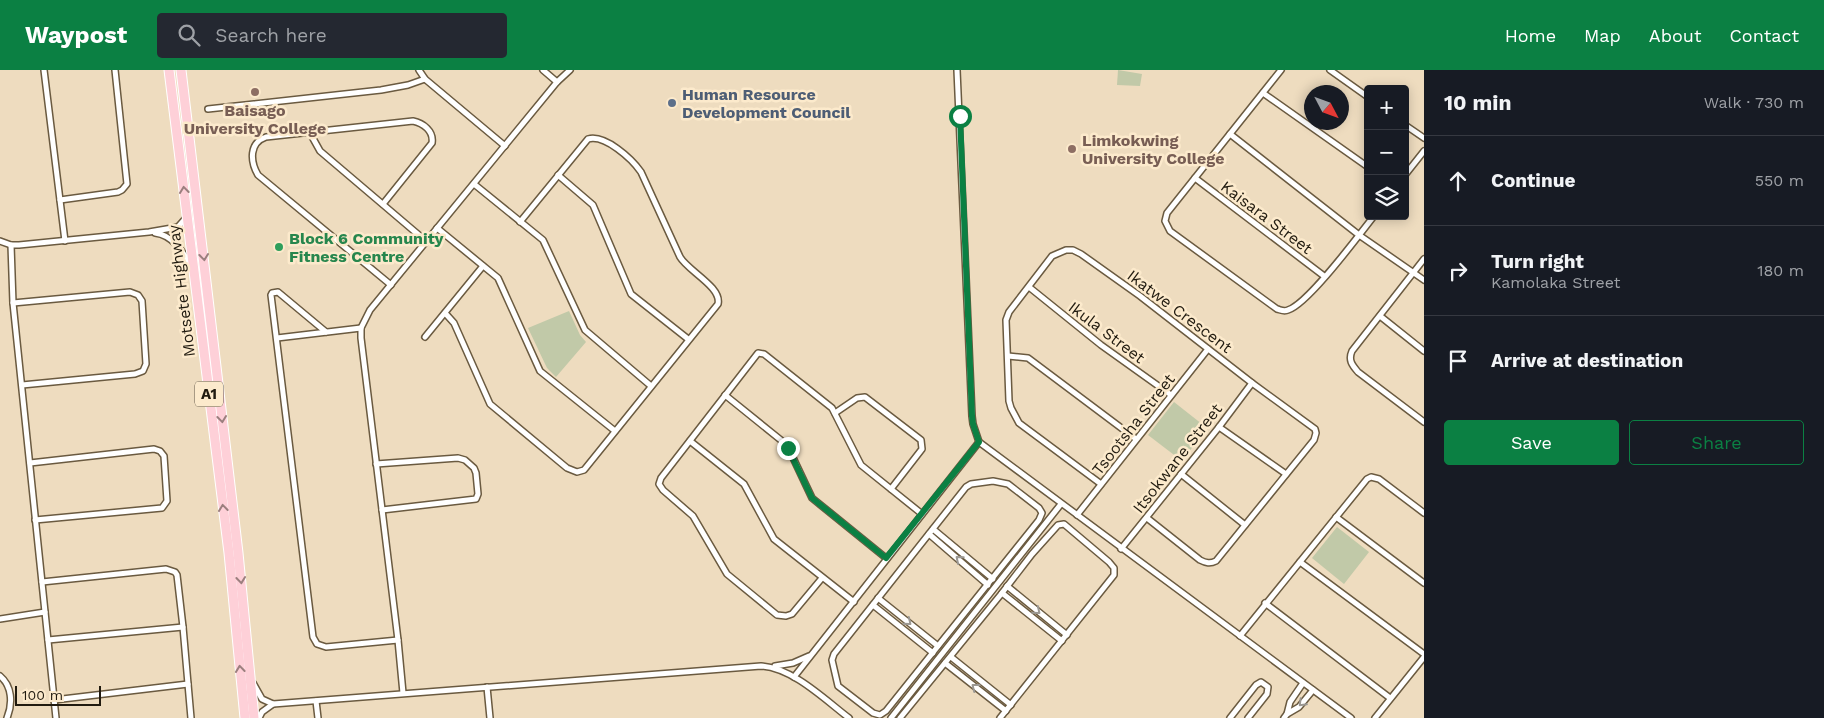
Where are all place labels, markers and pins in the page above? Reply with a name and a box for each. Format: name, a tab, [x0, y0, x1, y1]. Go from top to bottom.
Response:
place label: Human Resource Development Council	[682, 85, 851, 122]
marker: Baisago University College	[249, 86, 261, 98]
marker: Human Resource Development Council	[666, 97, 678, 109]
place label: Baisago University College	[184, 101, 326, 138]
place label: Limkokwing University College	[1082, 131, 1225, 168]
marker: Limkokwing University College	[1066, 143, 1078, 155]
place label: Block 6 Community Fitness Centre	[289, 229, 445, 266]
marker: Block 6 Community Fitness Centre	[273, 241, 285, 253]

